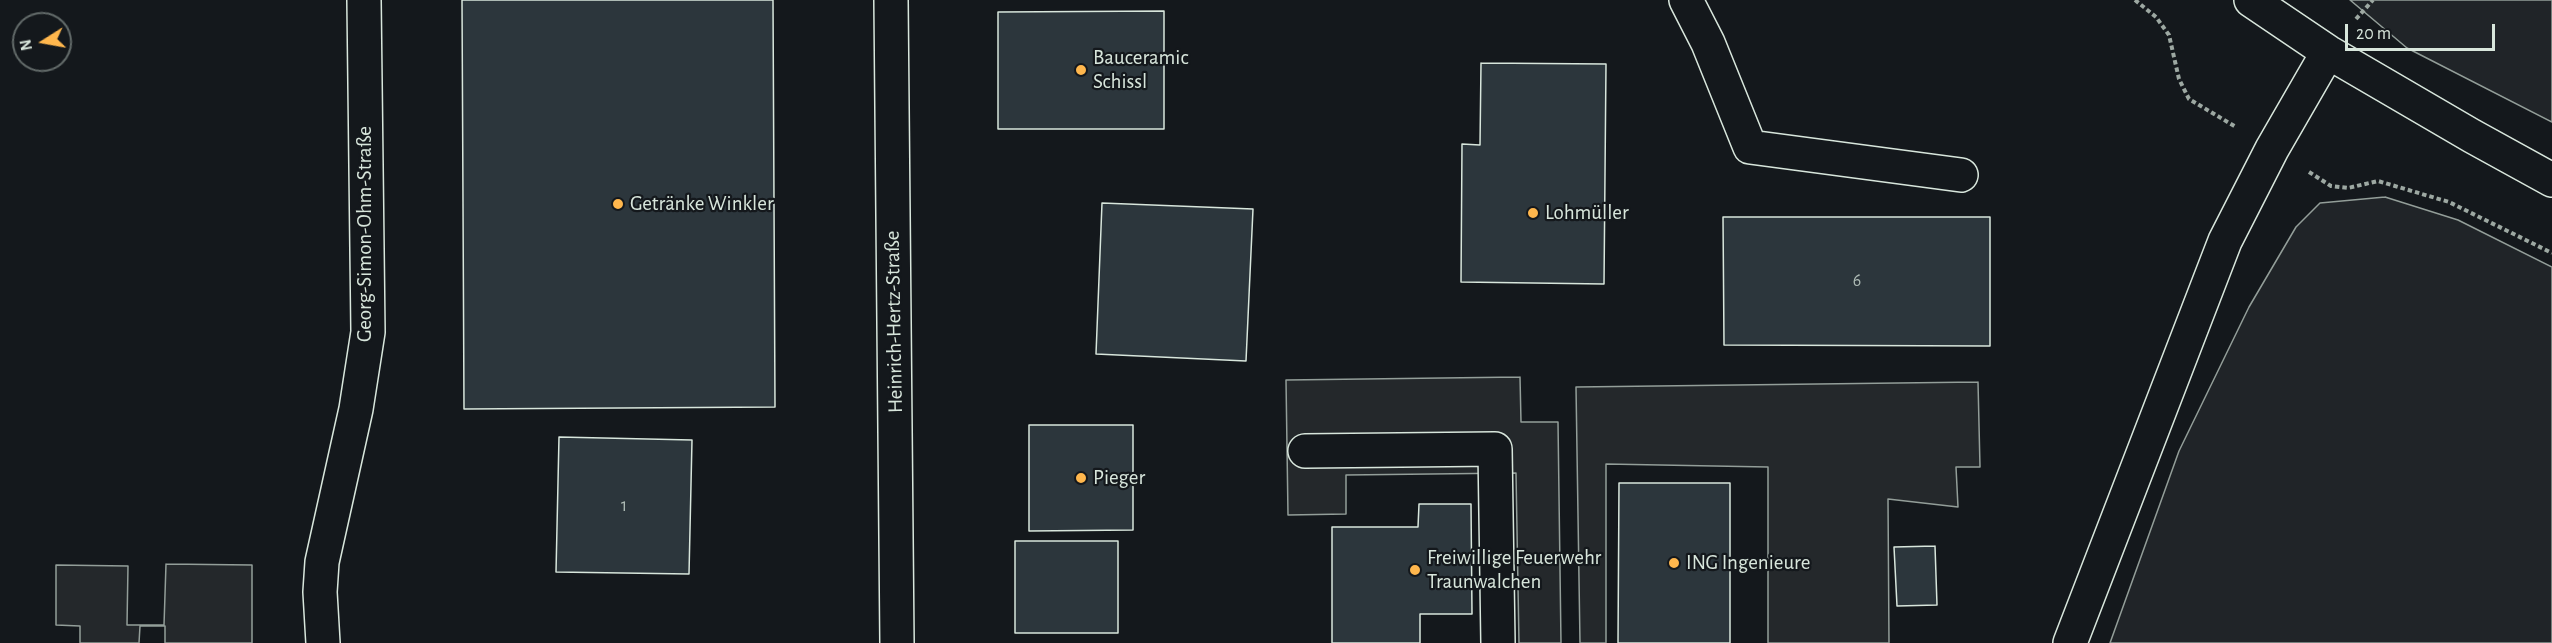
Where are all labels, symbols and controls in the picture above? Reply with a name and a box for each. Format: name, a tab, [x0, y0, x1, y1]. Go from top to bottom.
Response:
north arrow	[12, 12, 72, 72]
scale bar	[2348, 12, 2498, 50]
text: 20 m	[2356, 25, 2391, 43]
text: N	[17, 38, 35, 52]
place label: Bauceramic Schissl	[1093, 45, 1188, 95]
marker: Bauceramic Schissl	[1074, 63, 1088, 77]
street label: Georg-Simon-Ohm-Straße	[352, 126, 378, 342]
place label: Getränke Winkler	[630, 191, 774, 217]
marker: Getränke Winkler	[611, 197, 625, 211]
place label: Lohmüller	[1545, 200, 1629, 226]
marker: Lohmüller	[1526, 206, 1540, 220]
street label: Heinrich-Hertz-Straße	[880, 231, 908, 413]
house number: 6	[1853, 270, 1861, 292]
place label: Pieger	[1093, 465, 1145, 491]
marker: Pieger	[1074, 471, 1088, 485]
house number: 1	[621, 495, 627, 517]
place label: Freiwillige Feuerwehr Traunwalchen	[1427, 545, 1601, 595]
place label: ING Ingenieure	[1686, 550, 1810, 576]
marker: ING Ingenieure	[1667, 556, 1681, 570]
marker: Freiwillige Feuerwehr Traunwalchen	[1408, 563, 1422, 577]

